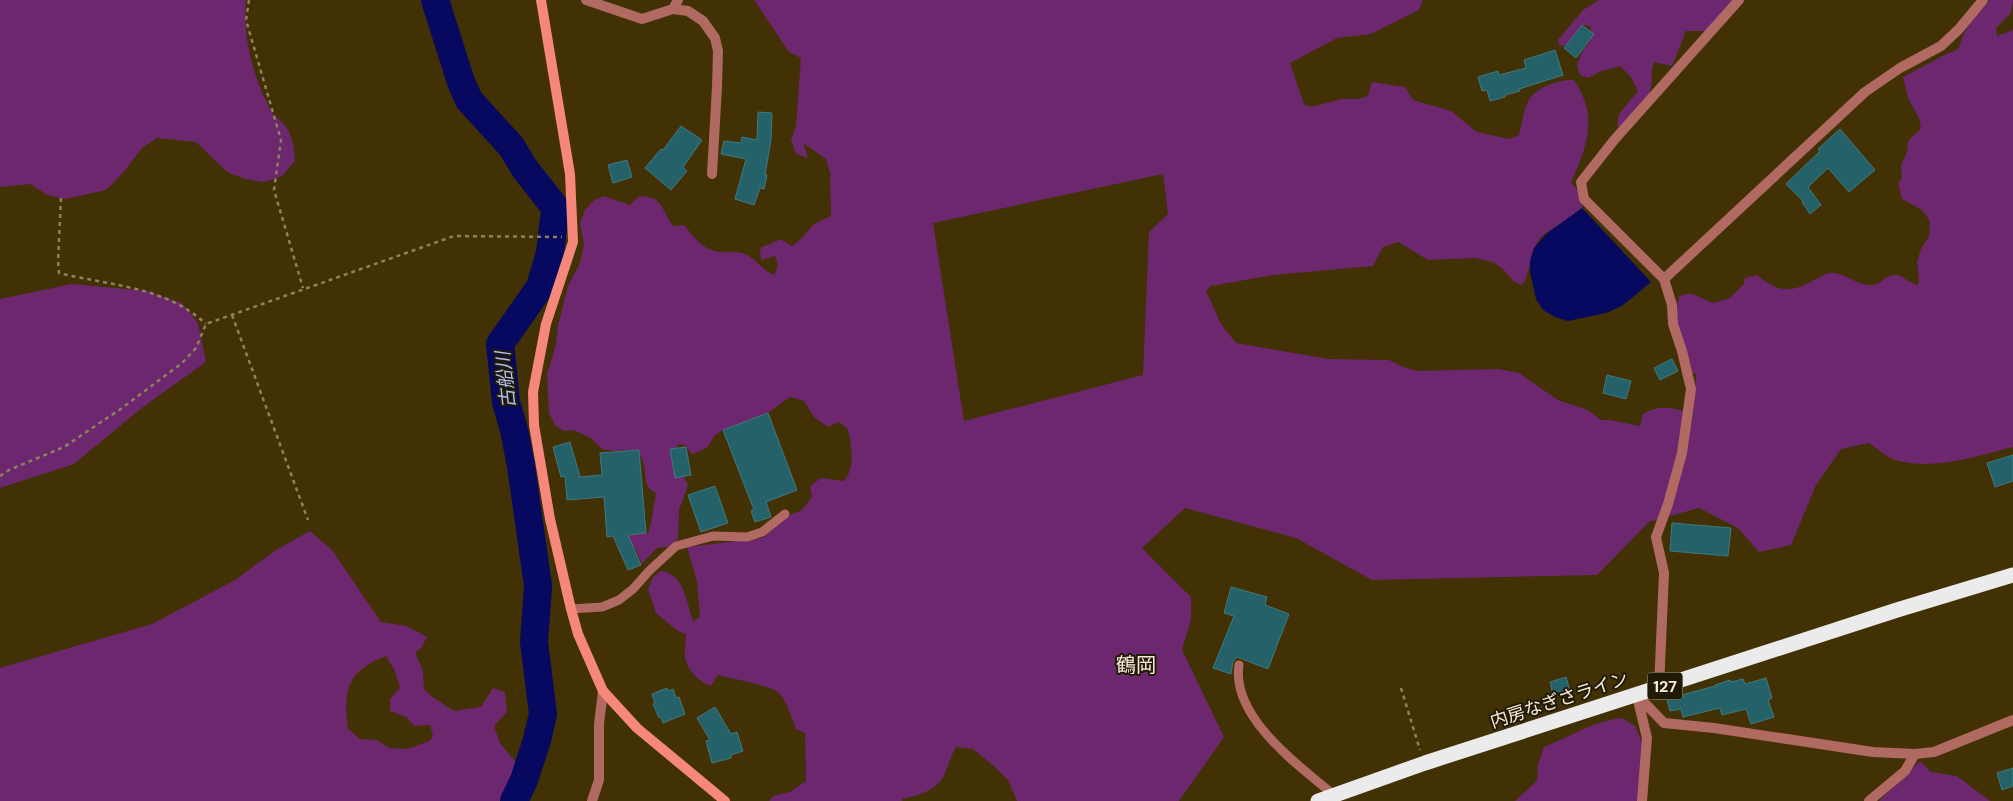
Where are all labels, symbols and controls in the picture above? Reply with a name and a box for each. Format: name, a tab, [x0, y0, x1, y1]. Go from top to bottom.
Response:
water label: 古船川	[490, 348, 521, 410]
district label: 鶴岡	[1116, 652, 1156, 678]
street label: 内房なぎさライン	[1487, 666, 1631, 734]
road number: 127	[1648, 672, 1682, 699]

